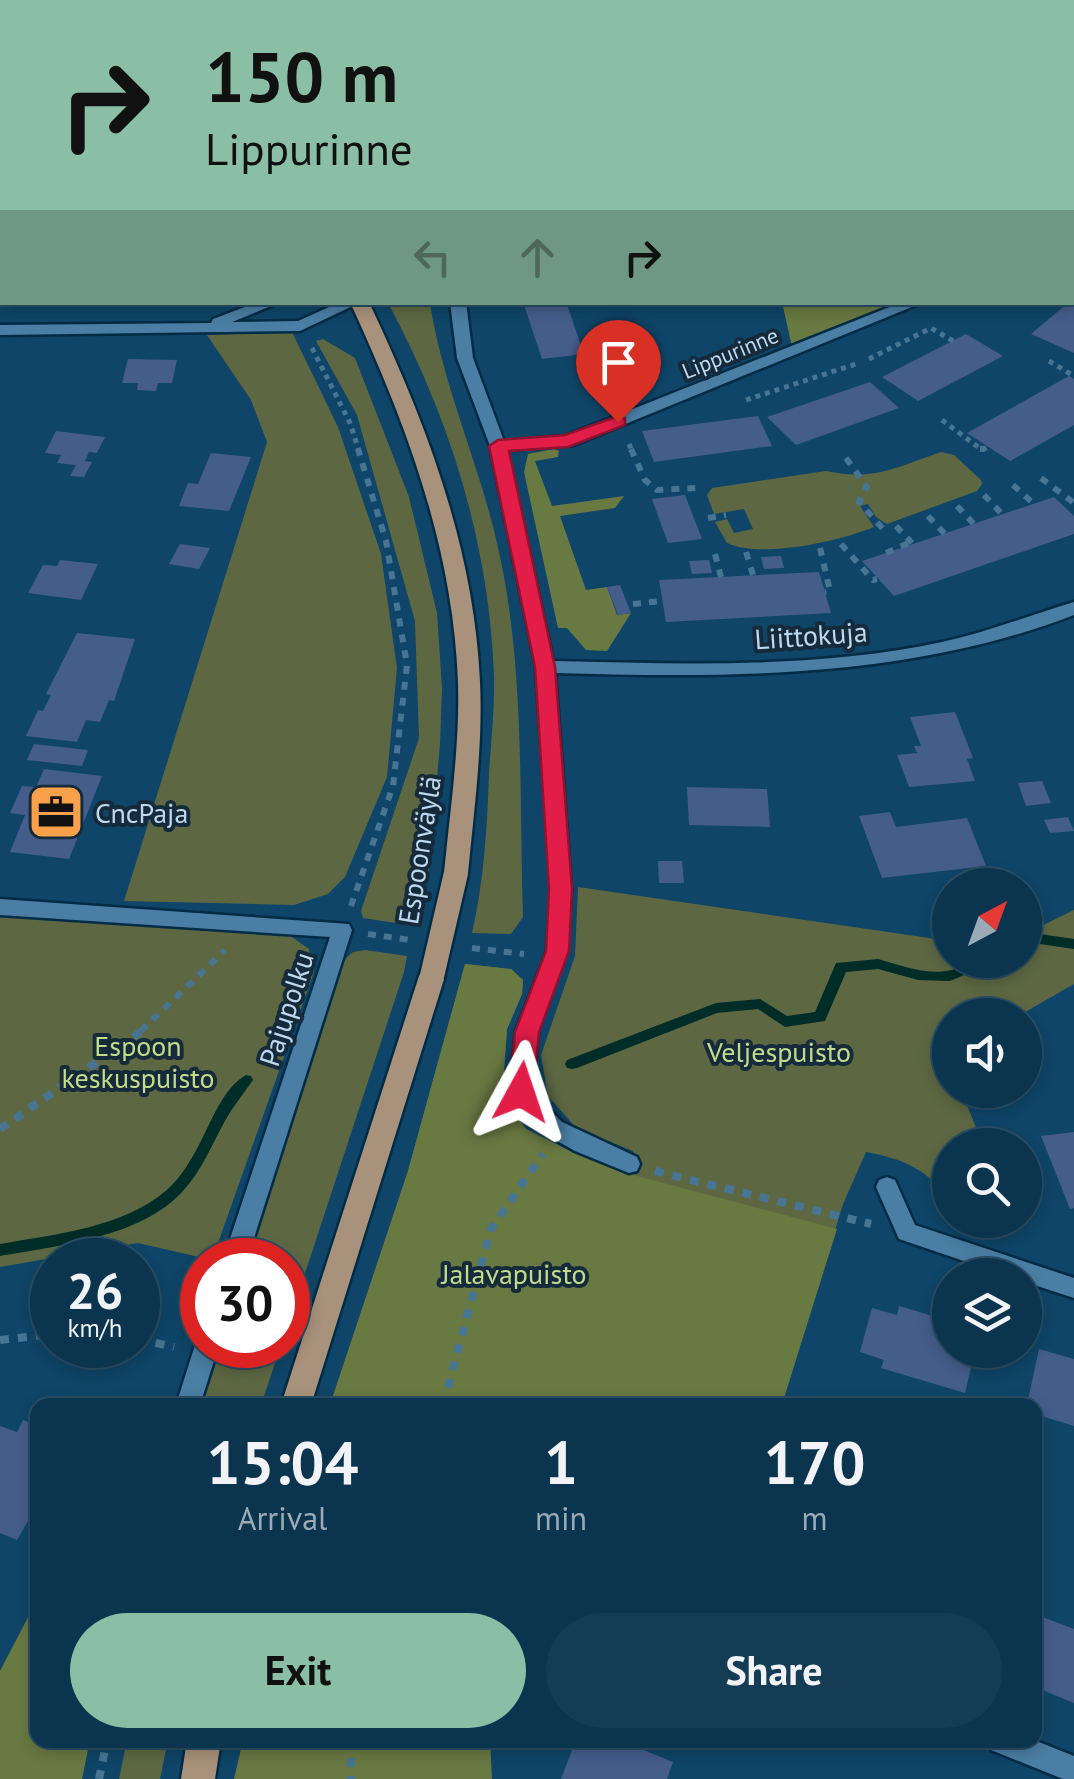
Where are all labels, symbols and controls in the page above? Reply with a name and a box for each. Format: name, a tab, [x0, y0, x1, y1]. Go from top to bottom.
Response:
text: 150 m	[205, 31, 398, 121]
icon: right	[40, 40, 170, 170]
text: Lippurinne	[205, 119, 413, 177]
icon: left	[405, 230, 460, 285]
icon: ahead	[510, 230, 565, 285]
icon: right	[615, 230, 670, 285]
pin	[576, 320, 661, 423]
street label: Lippurinne	[678, 321, 782, 385]
icon: arrive	[591, 335, 646, 390]
street label: Liittokuja	[753, 613, 869, 657]
street label: Espoonväylä	[389, 773, 449, 927]
office icon: CncPaja	[26, 782, 86, 842]
place label: CncPaja	[95, 794, 188, 831]
north arrow	[932, 868, 1042, 978]
map controls	[932, 868, 1042, 1368]
street label: Pajupolku	[250, 947, 322, 1071]
button: sound	[932, 998, 1042, 1108]
park label: Espoon keskuspuisto	[61, 1027, 215, 1096]
park label: Veljespuisto	[706, 1033, 851, 1070]
position arrow	[469, 1040, 573, 1144]
button: search	[932, 1128, 1042, 1238]
speed limit sign: 30	[180, 1238, 310, 1368]
park label: Jalavapuisto	[440, 1255, 587, 1292]
text: 26	[67, 1258, 123, 1323]
button: layers	[932, 1258, 1042, 1368]
text: km/h	[68, 1312, 122, 1344]
text: 15:04	[206, 1423, 359, 1501]
text: 1	[544, 1423, 578, 1501]
text: 170	[764, 1423, 866, 1501]
text: Arrival	[238, 1497, 327, 1539]
text: min	[535, 1497, 587, 1539]
text: m	[802, 1497, 828, 1539]
button: Exit	[70, 1613, 526, 1728]
button: Share	[546, 1613, 1002, 1728]

